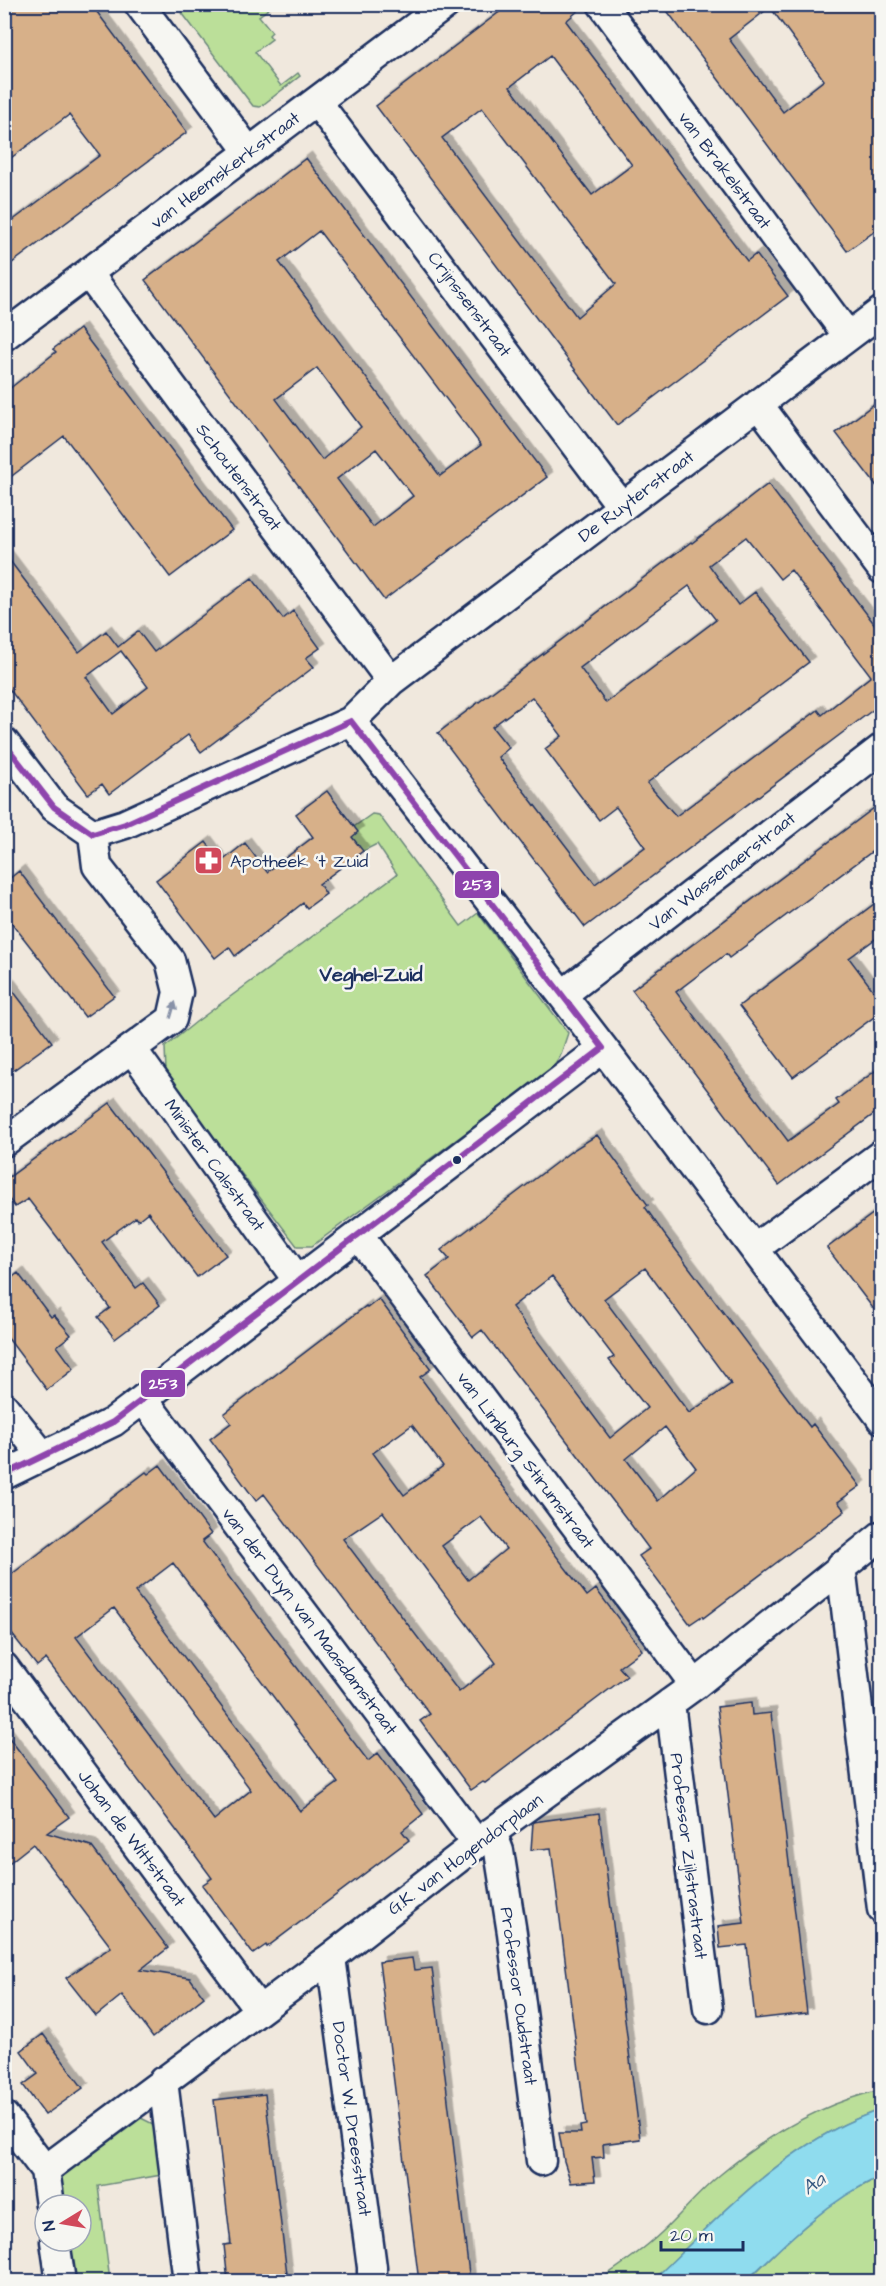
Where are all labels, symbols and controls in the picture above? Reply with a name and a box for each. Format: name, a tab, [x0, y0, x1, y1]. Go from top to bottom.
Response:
street label: van Heemskerkstraat	[145, 105, 306, 235]
street label: van Brakelstraat	[672, 106, 778, 235]
street label: Crijnssenstraat	[422, 246, 518, 363]
street label: Schoutenstraat	[190, 418, 288, 537]
street label: De Ruyterstraat	[573, 444, 701, 549]
street label: Van Wassenaerstraat	[644, 806, 802, 937]
pharmacy icon: Apotheek 't Zuid	[193, 845, 225, 877]
place label: Apotheek 't Zuid	[230, 849, 368, 874]
line badge: 253	[454, 870, 500, 899]
text: 253	[462, 874, 492, 896]
district label: Veghel-Zuid	[319, 961, 423, 990]
one-way arrow	[169, 1001, 178, 1019]
street label: Minister Calsstraat	[158, 1094, 272, 1237]
unlabelled marker	[451, 1154, 463, 1166]
street label: van Limburg Stirumstraat	[450, 1367, 601, 1555]
line badge: 253	[140, 1369, 186, 1398]
text: 253	[148, 1373, 178, 1395]
street label: van der Duyn van Maasdamstraat	[215, 1502, 404, 1741]
street label: Professor Zijlstrastraat	[663, 1752, 714, 1961]
street label: Johan de Wittstraat	[72, 1764, 192, 1913]
street label: G.K. van Hogendorplaan	[382, 1788, 549, 1922]
street label: Professor Oudstraat	[494, 1905, 543, 2087]
street label: Doctor W. Dreesstraat	[325, 2020, 378, 2219]
water label: Aa	[796, 2165, 832, 2202]
north arrow	[33, 2193, 93, 2253]
scale bar	[661, 2214, 744, 2252]
text: N	[38, 2219, 61, 2233]
text: 20 m	[670, 2223, 713, 2248]

